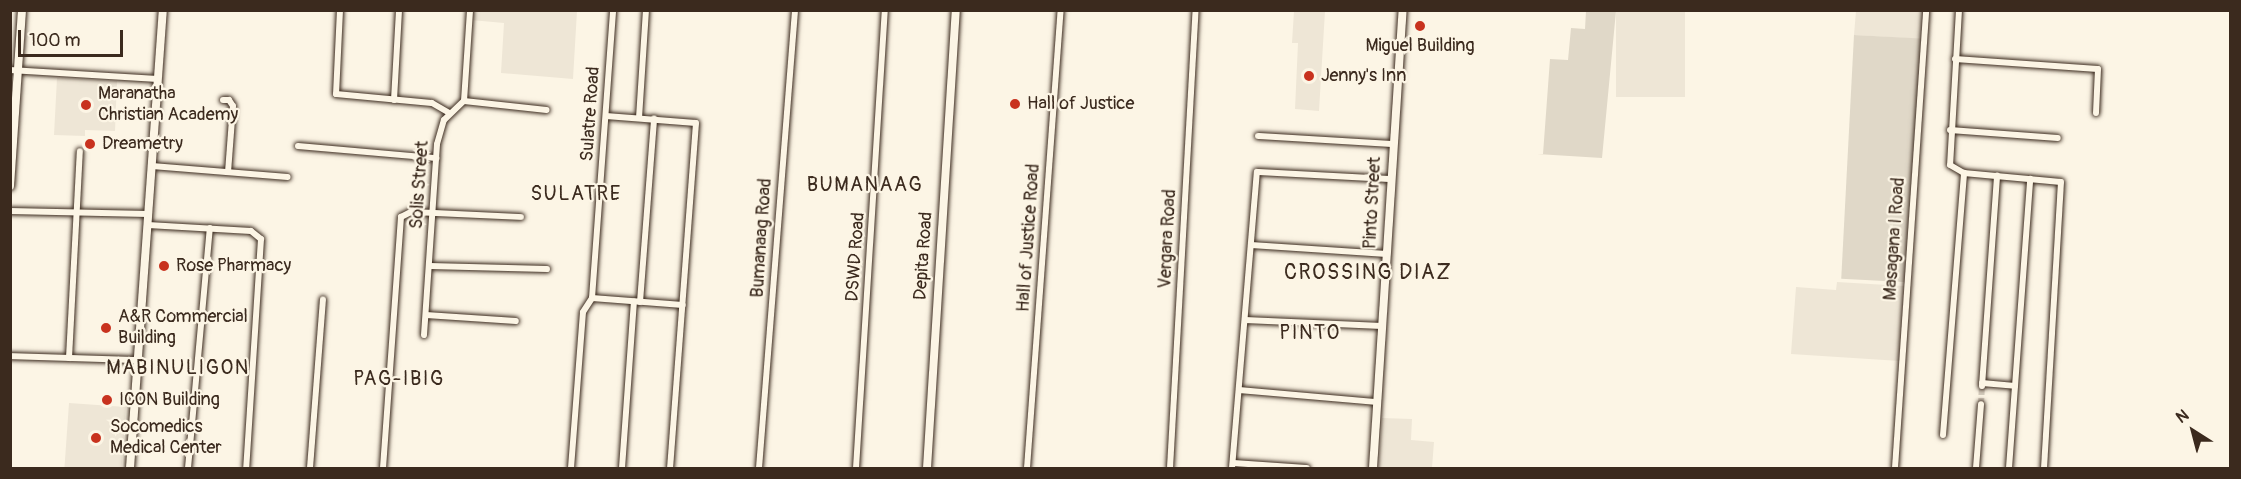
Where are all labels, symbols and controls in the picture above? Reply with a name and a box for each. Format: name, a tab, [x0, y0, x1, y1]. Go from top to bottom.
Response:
scale bar	[21, 18, 126, 56]
marker: Miguel Building	[1413, 19, 1427, 33]
text: 100 m	[29, 29, 81, 52]
place label: Miguel Building	[1365, 35, 1475, 57]
place label: Jenny's Inn	[1321, 65, 1406, 87]
street label: Sulatre Road	[577, 66, 605, 162]
marker: Jenny's Inn	[1302, 69, 1316, 83]
place label: Maranatha Christian Academy	[98, 84, 238, 127]
place label: Hall of Justice	[1027, 93, 1134, 115]
marker: Hall of Justice	[1008, 97, 1022, 111]
marker: Maranatha Christian Academy	[79, 98, 93, 112]
place label: Dreametry	[102, 133, 183, 155]
marker: Dreametry	[83, 137, 97, 151]
street label: Solis Street	[406, 140, 434, 230]
street label: Pinto Street	[1360, 156, 1386, 250]
street label: Hall of Justice Road	[1013, 163, 1045, 313]
district label: BUMANAAG	[807, 172, 923, 196]
street label: Masagana I Road	[1880, 177, 1910, 301]
street label: Bumanaag Road	[747, 178, 777, 298]
district label: SULATRE	[530, 181, 622, 205]
street label: Vergara Road	[1155, 189, 1181, 289]
street label: Depita Road	[910, 211, 938, 301]
street label: DSWD Road	[842, 212, 870, 302]
place label: Rose Pharmacy	[176, 255, 291, 277]
marker: Rose Pharmacy	[157, 259, 171, 273]
district label: CROSSING DIAZ	[1284, 260, 1452, 286]
place label: A&R Commercial Building	[118, 307, 248, 350]
district label: PINTO	[1279, 320, 1341, 344]
marker: A&R Commercial Building	[99, 321, 113, 335]
district label: MABINULIGON	[106, 355, 250, 379]
district label: PAG-IBIG	[353, 366, 445, 390]
place label: ICON Building	[119, 389, 220, 411]
marker: ICON Building	[100, 393, 114, 407]
north arrow	[2163, 401, 2223, 461]
text: N	[2172, 405, 2193, 428]
place label: Socomedics Medical Center	[110, 417, 222, 460]
marker: Socomedics Medical Center	[87, 429, 105, 447]

